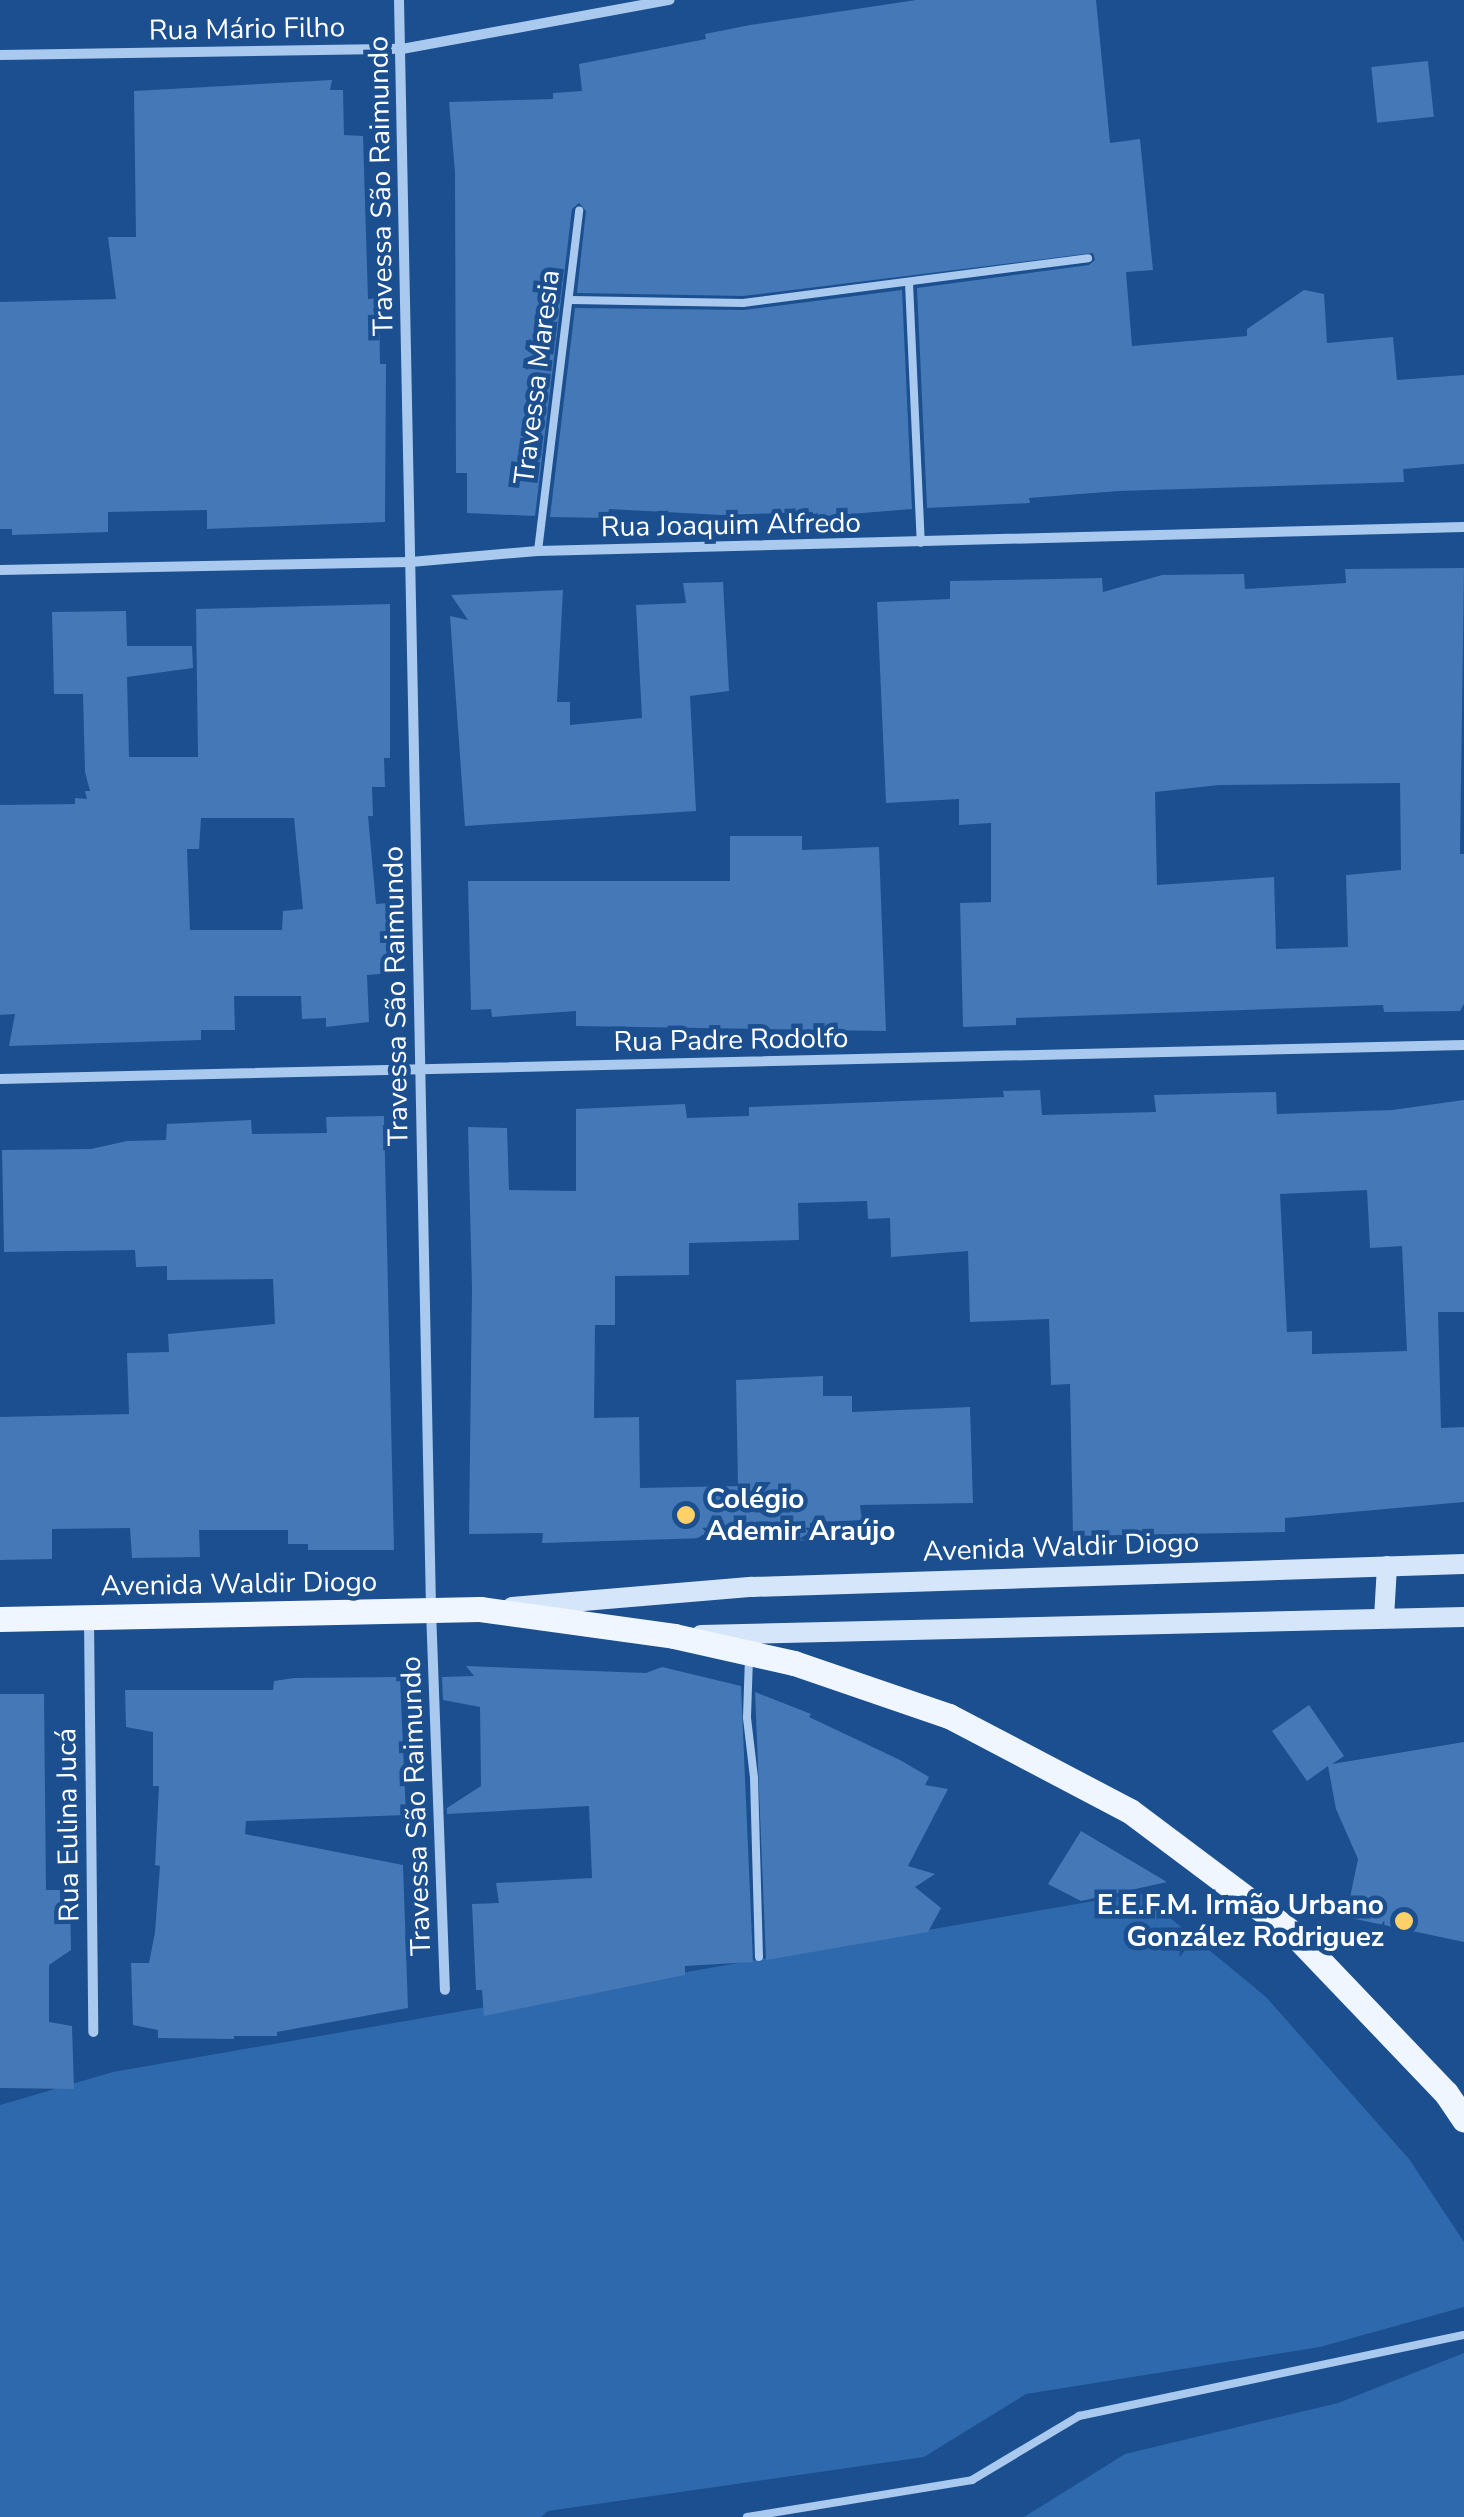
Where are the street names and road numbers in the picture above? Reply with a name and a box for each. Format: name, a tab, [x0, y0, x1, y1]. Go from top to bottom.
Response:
street label: Rua Mário Filho	[149, 10, 345, 48]
street label: Travessa São Raimundo	[362, 36, 400, 336]
street label: Travessa Maresia	[507, 268, 567, 486]
street label: Rua Joaquim Alfredo	[601, 506, 861, 544]
street label: Travessa São Raimundo	[377, 846, 415, 1146]
street label: Rua Padre Rodolfo	[613, 1021, 849, 1059]
street label: Avenida Waldir Diogo	[922, 1525, 1200, 1569]
street label: Avenida Waldir Diogo	[100, 1565, 378, 1603]
street label: Travessa São Raimundo	[394, 1656, 438, 1956]
street label: Rua Eulina Jucá	[50, 1728, 86, 1922]

